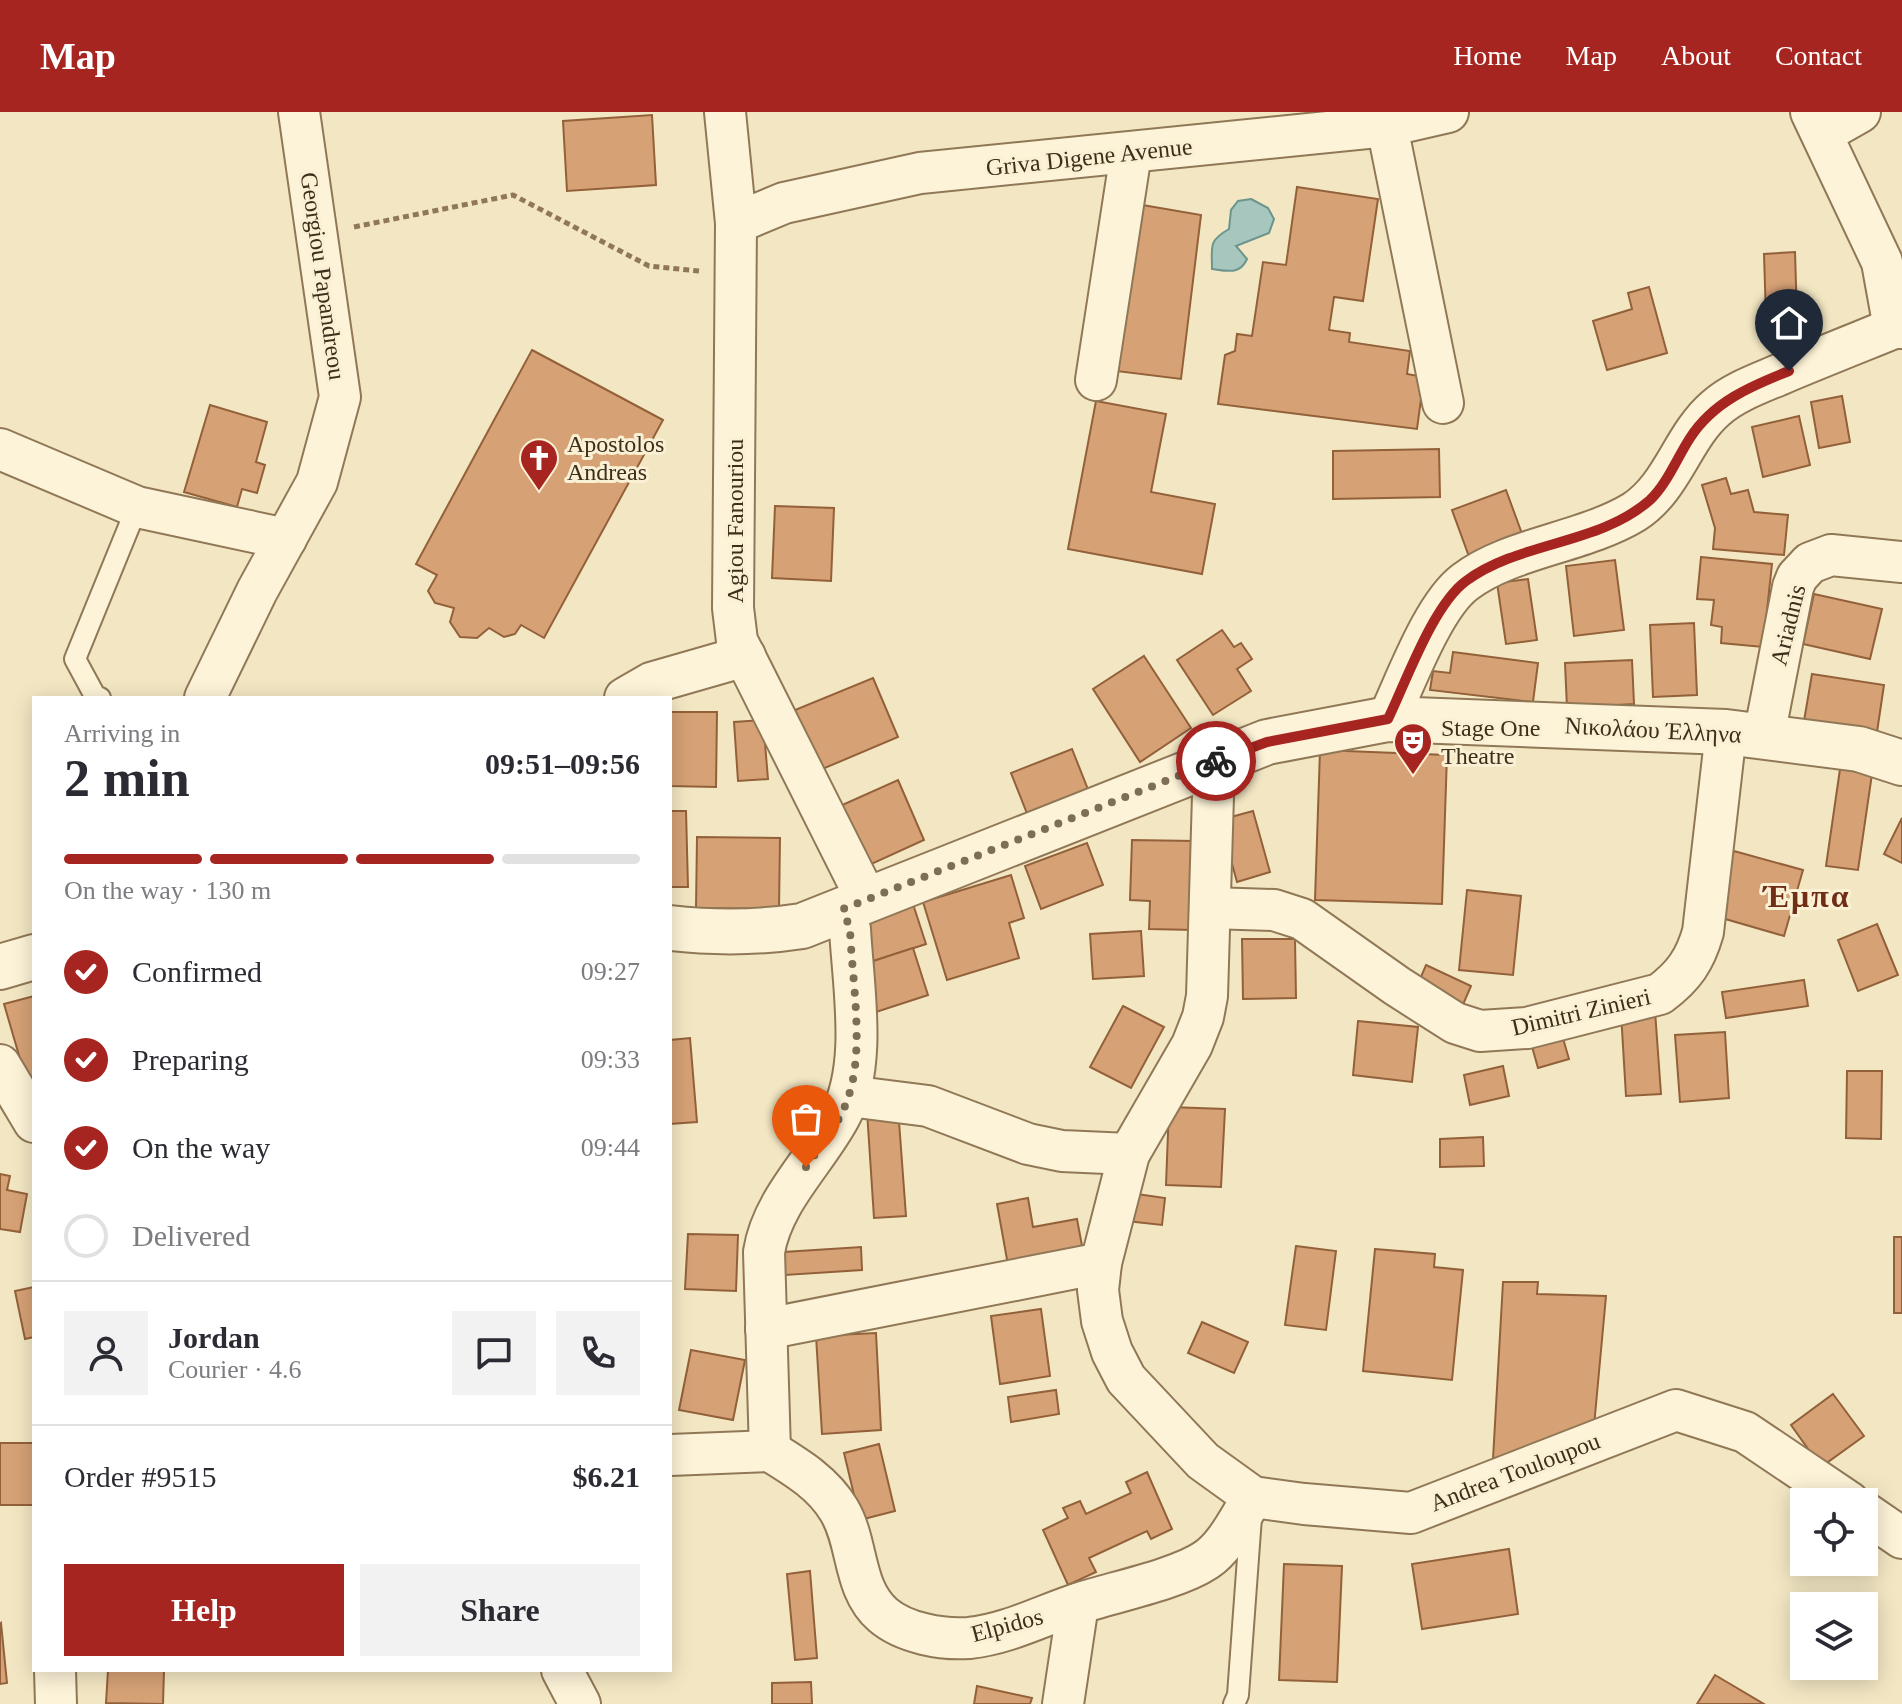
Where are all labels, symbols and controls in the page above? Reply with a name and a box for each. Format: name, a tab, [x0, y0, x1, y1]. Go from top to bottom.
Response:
text: Map	[40, 35, 116, 77]
text: Home	[1453, 40, 1522, 71]
text: Map	[1566, 40, 1617, 71]
text: About	[1661, 40, 1731, 71]
text: Contact	[1775, 40, 1862, 71]
street label: Griva Digene Avenue	[984, 133, 1194, 181]
street label: Georgiou Papandreou	[296, 170, 350, 382]
pin	[1755, 289, 1823, 371]
icon: home	[1767, 301, 1811, 345]
place label: Apostolos Andreas	[567, 431, 664, 485]
church icon: Apostolos Andreas	[518, 437, 560, 492]
street label: Agiou Fanouriou	[722, 439, 748, 603]
street label: Ariadnis	[1765, 582, 1811, 668]
street label: Νικολάου Έλληνα	[1564, 712, 1743, 748]
place label: Stage One Theatre	[1441, 715, 1540, 769]
text: Arriving in	[64, 719, 180, 748]
courier	[1176, 721, 1256, 801]
theatre icon: Stage One Theatre	[1392, 721, 1434, 776]
icon: bike	[1194, 739, 1238, 783]
text: 09:51–09:56	[485, 747, 640, 780]
text: 2 min	[64, 750, 190, 807]
text: On the way · 130 m	[64, 876, 271, 905]
district label: Έμπα	[1761, 878, 1851, 914]
icon: check	[64, 950, 108, 994]
text: Confirmed	[132, 955, 262, 988]
text: 09:27	[581, 957, 640, 986]
street label: Dimitri Zinieri	[1509, 983, 1653, 1041]
icon: check	[64, 1038, 108, 1082]
text: Preparing	[132, 1043, 249, 1076]
text: 09:33	[581, 1045, 640, 1074]
pin	[772, 1085, 840, 1167]
icon: bag	[784, 1097, 828, 1141]
icon: check	[64, 1126, 108, 1170]
text: On the way	[132, 1131, 270, 1164]
text: 09:44	[581, 1133, 640, 1162]
text: Delivered	[132, 1219, 250, 1252]
button: person	[64, 1311, 148, 1395]
button: chat	[452, 1311, 536, 1395]
button: phone	[556, 1311, 640, 1395]
text: Jordan	[168, 1321, 260, 1354]
text: Courier · 4.6	[168, 1355, 302, 1384]
street label: Andrea Touloupou	[1426, 1428, 1604, 1516]
text: Order #9515	[64, 1460, 216, 1493]
text: $6.21	[573, 1460, 640, 1493]
map controls	[1790, 1488, 1878, 1680]
button: locate	[1790, 1488, 1878, 1576]
button: Help	[64, 1564, 344, 1656]
button: Share	[360, 1564, 640, 1656]
button: layers	[1790, 1592, 1878, 1680]
street label: Elpidos	[968, 1603, 1046, 1647]

